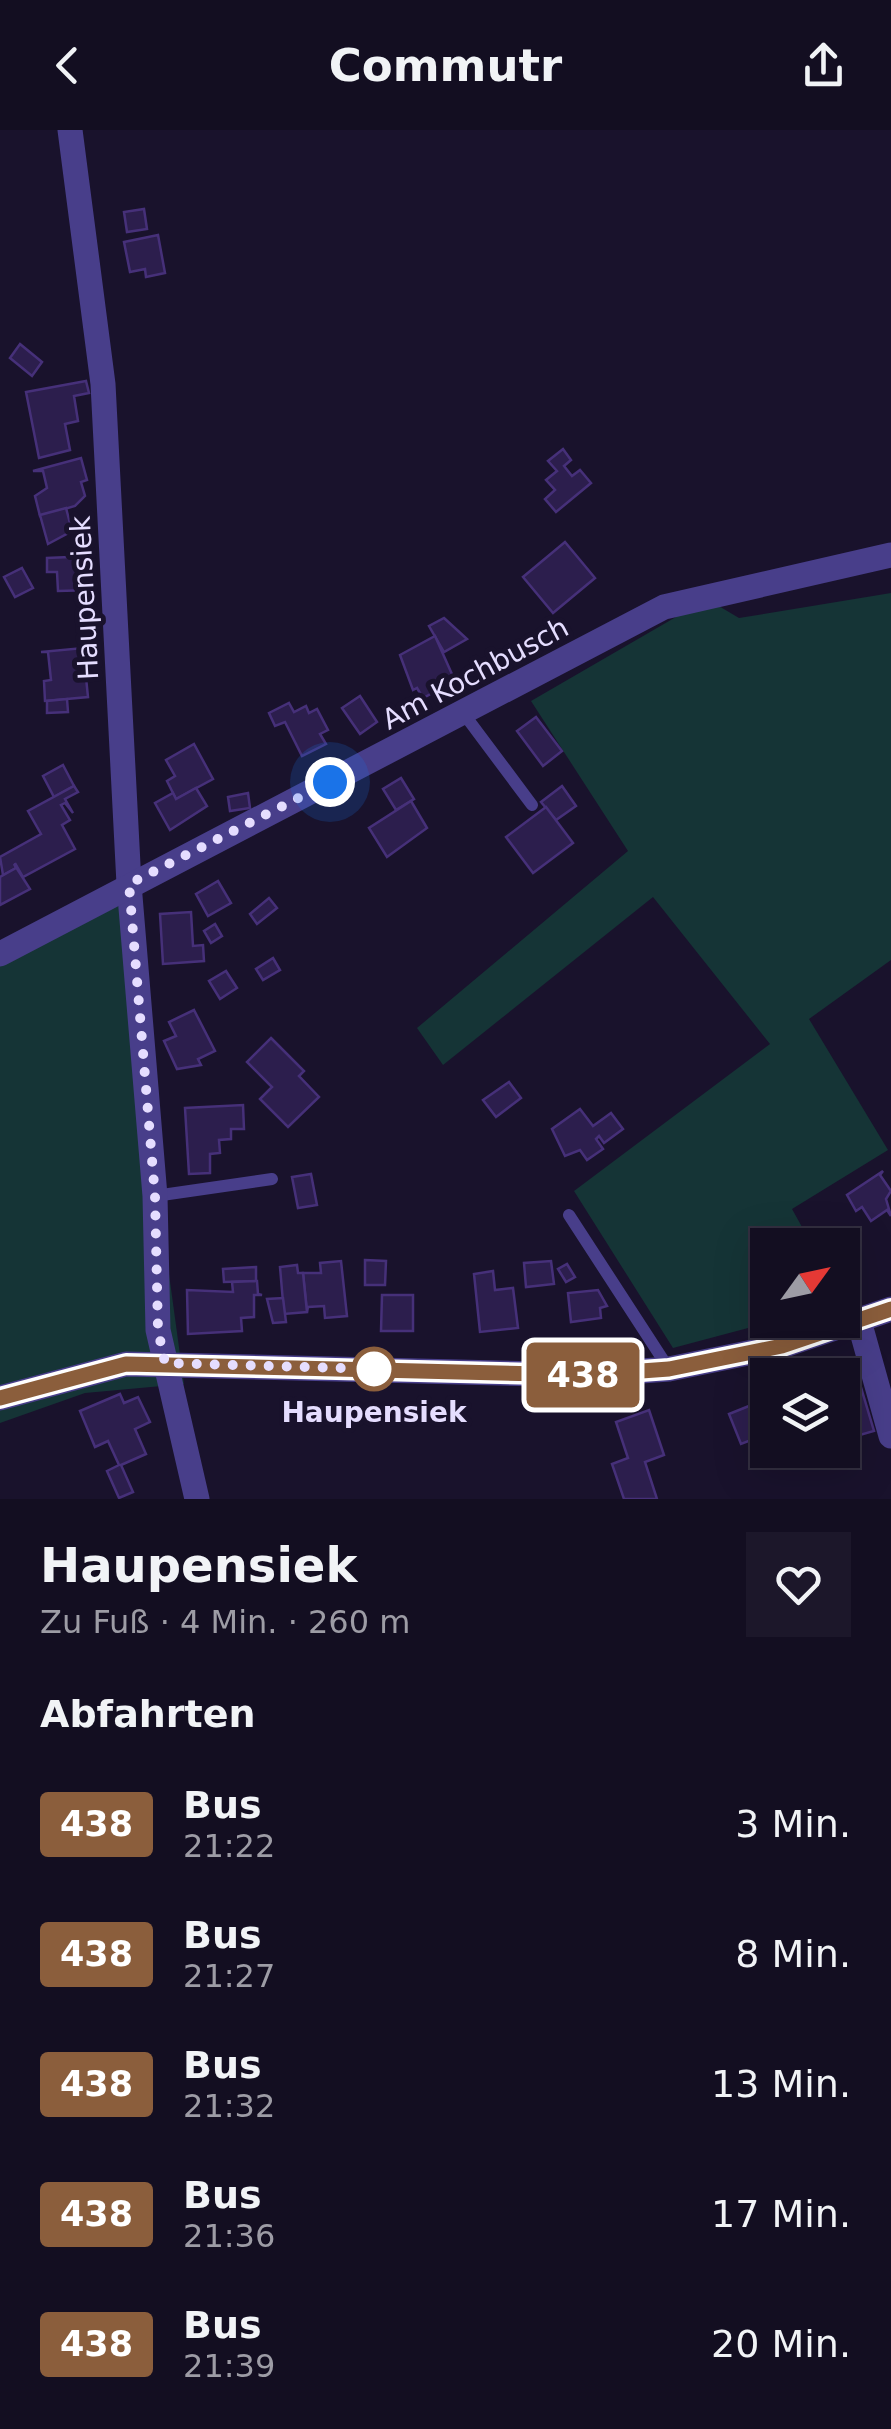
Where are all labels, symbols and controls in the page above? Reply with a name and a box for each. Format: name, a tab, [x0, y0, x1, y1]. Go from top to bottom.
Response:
icon: back	[40, 38, 95, 93]
icon: share	[796, 38, 851, 93]
text: Commutr	[329, 39, 562, 92]
street label: Haupensiek	[64, 514, 105, 681]
street label: Am Kochbusch	[377, 611, 574, 736]
your location	[305, 757, 355, 807]
north arrow	[750, 1228, 860, 1338]
map controls	[750, 1228, 860, 1468]
line badge: 438	[526, 1342, 640, 1408]
marker: Haupensiek	[353, 1348, 395, 1390]
text: 438	[546, 1355, 620, 1395]
button: layers	[750, 1358, 860, 1468]
place label: Haupensiek	[281, 1396, 468, 1429]
button: heart	[746, 1532, 851, 1637]
text: Haupensiek	[40, 1537, 357, 1593]
text: Zu Fuß · 4 Min. · 260 m	[40, 1603, 410, 1641]
text: Abfahrten	[40, 1692, 256, 1736]
text: Bus	[183, 1783, 262, 1827]
text: 3 Min.	[735, 1802, 851, 1846]
text: 438	[60, 1804, 133, 1844]
text: 21:22	[183, 1827, 275, 1865]
text: Bus	[183, 1913, 262, 1957]
text: 8 Min.	[735, 1932, 851, 1976]
text: 438	[60, 1934, 133, 1974]
text: 21:27	[183, 1957, 275, 1995]
text: Bus	[183, 2043, 262, 2087]
text: 13 Min.	[711, 2062, 851, 2106]
text: 438	[60, 2064, 133, 2104]
text: 21:32	[183, 2087, 275, 2125]
text: Bus	[183, 2173, 262, 2217]
text: 17 Min.	[711, 2192, 851, 2236]
text: 438	[60, 2194, 133, 2234]
text: 21:36	[183, 2217, 275, 2255]
text: Bus	[183, 2303, 262, 2347]
text: 20 Min.	[711, 2322, 851, 2366]
text: 438	[60, 2324, 133, 2364]
text: 21:39	[183, 2347, 275, 2385]

